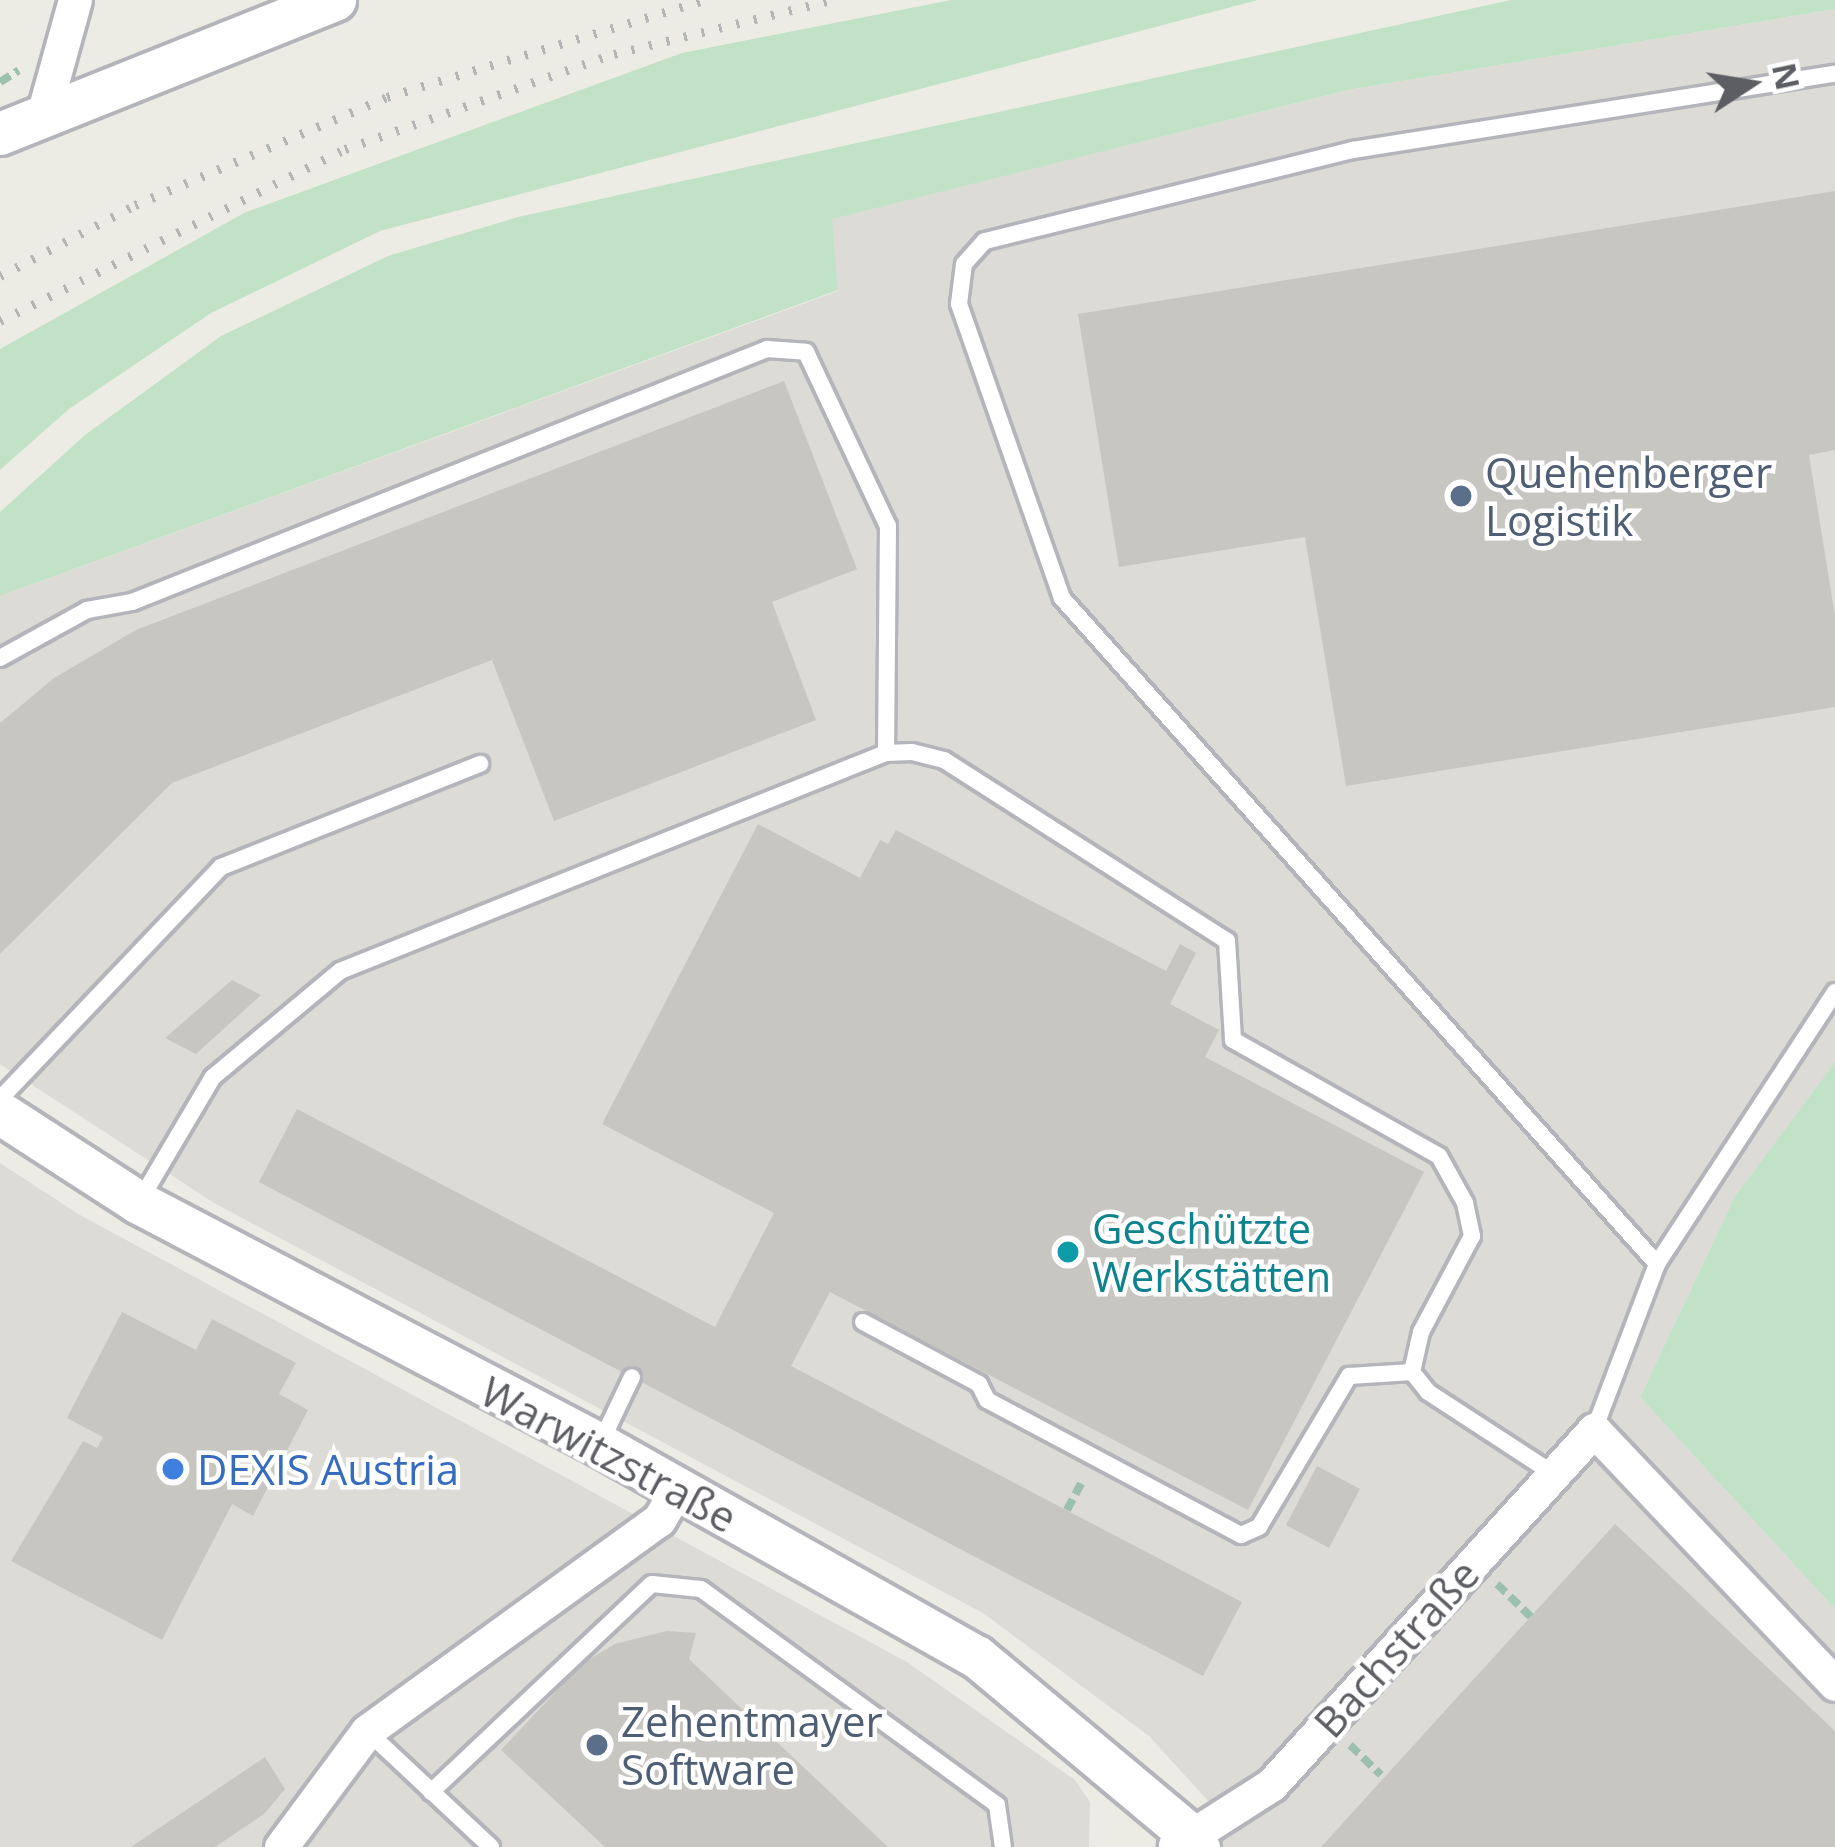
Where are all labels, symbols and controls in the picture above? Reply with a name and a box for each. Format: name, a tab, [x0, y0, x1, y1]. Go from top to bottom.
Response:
north arrow	[1691, 24, 1811, 144]
text: N	[1762, 59, 1812, 94]
place label: Quehenberger Logistik	[1485, 447, 1772, 546]
marker: Quehenberger Logistik	[1448, 483, 1474, 509]
place label: Geschützte Werkstätten	[1092, 1203, 1331, 1302]
marker: Geschützte Werkstätten	[1055, 1239, 1081, 1265]
street label: Warwitzstraße	[473, 1365, 745, 1543]
place label: DEXIS Austria	[197, 1444, 459, 1494]
marker: DEXIS Austria	[160, 1456, 186, 1482]
street label: Bachstraße	[1303, 1549, 1489, 1747]
place label: Zehentmayer Software	[621, 1696, 883, 1794]
marker: Zehentmayer Software	[584, 1732, 610, 1758]

